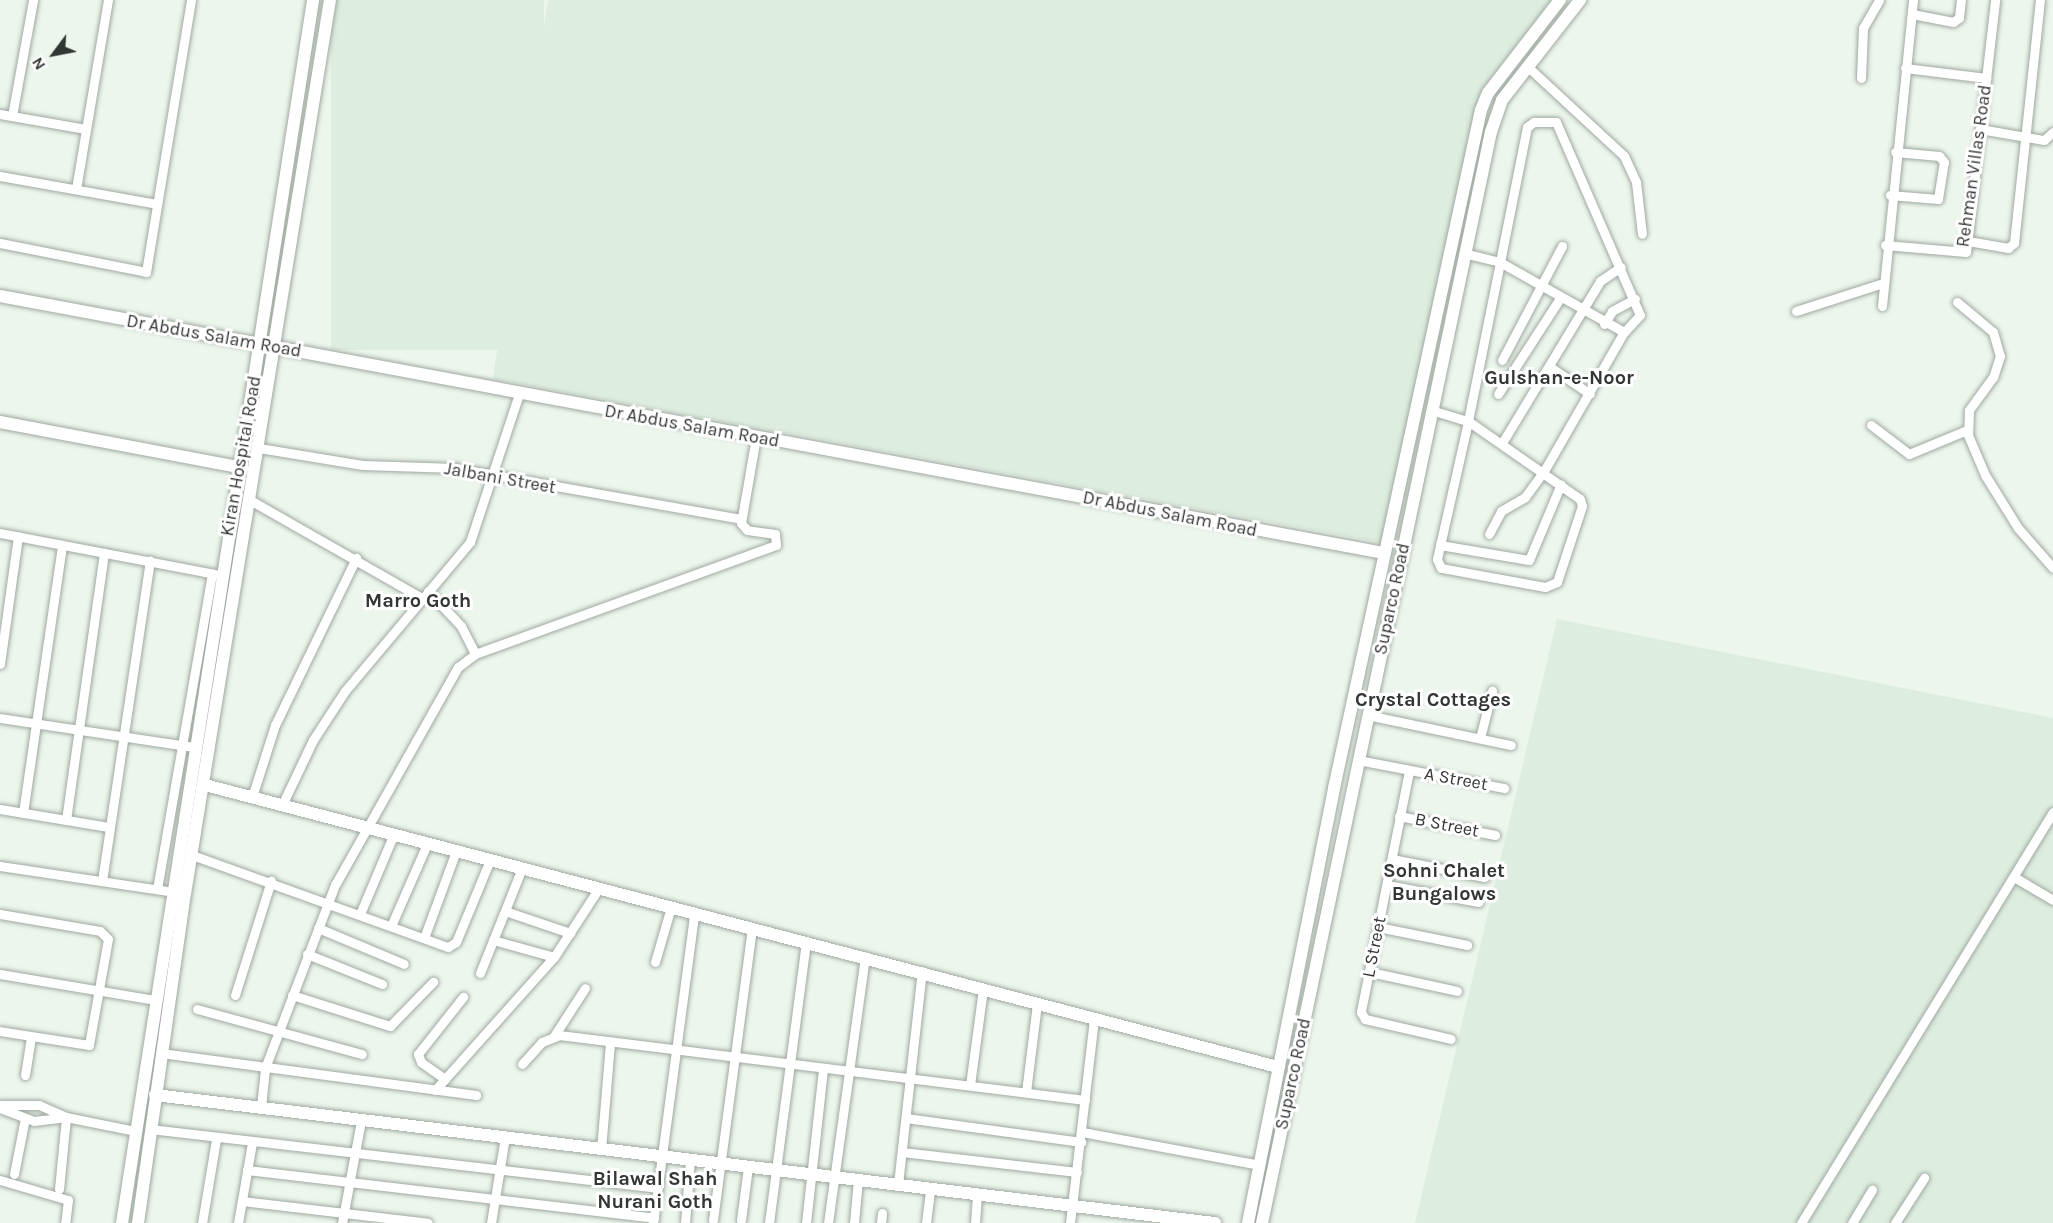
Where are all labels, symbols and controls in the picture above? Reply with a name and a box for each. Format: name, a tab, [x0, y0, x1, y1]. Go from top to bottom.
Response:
north arrow	[24, 24, 84, 84]
text: N	[27, 54, 49, 74]
street label: Rehman Villas Road	[1952, 83, 1996, 249]
street label: Dr Abdus Salam Road	[125, 310, 303, 362]
district label: Gulshan-e-Noor	[1484, 365, 1634, 389]
street label: Kiran Hospital Road	[216, 374, 266, 538]
street label: Dr Abdus Salam Road	[603, 400, 781, 452]
street label: Jalbani Street	[443, 458, 557, 498]
street label: Dr Abdus Salam Road	[1081, 486, 1259, 542]
street label: Suparco Road	[1370, 541, 1414, 657]
district label: Marro Goth	[365, 588, 471, 612]
district label: Crystal Cottages	[1355, 687, 1511, 711]
street label: A Street	[1423, 763, 1489, 795]
street label: B Street	[1413, 808, 1481, 842]
district label: Sohni Chalet Bungalows	[1383, 859, 1505, 906]
street label: L Street	[1357, 914, 1391, 980]
street label: Suparco Road	[1271, 1016, 1315, 1132]
district label: Bilawal Shah Nurani Goth	[593, 1166, 717, 1213]

